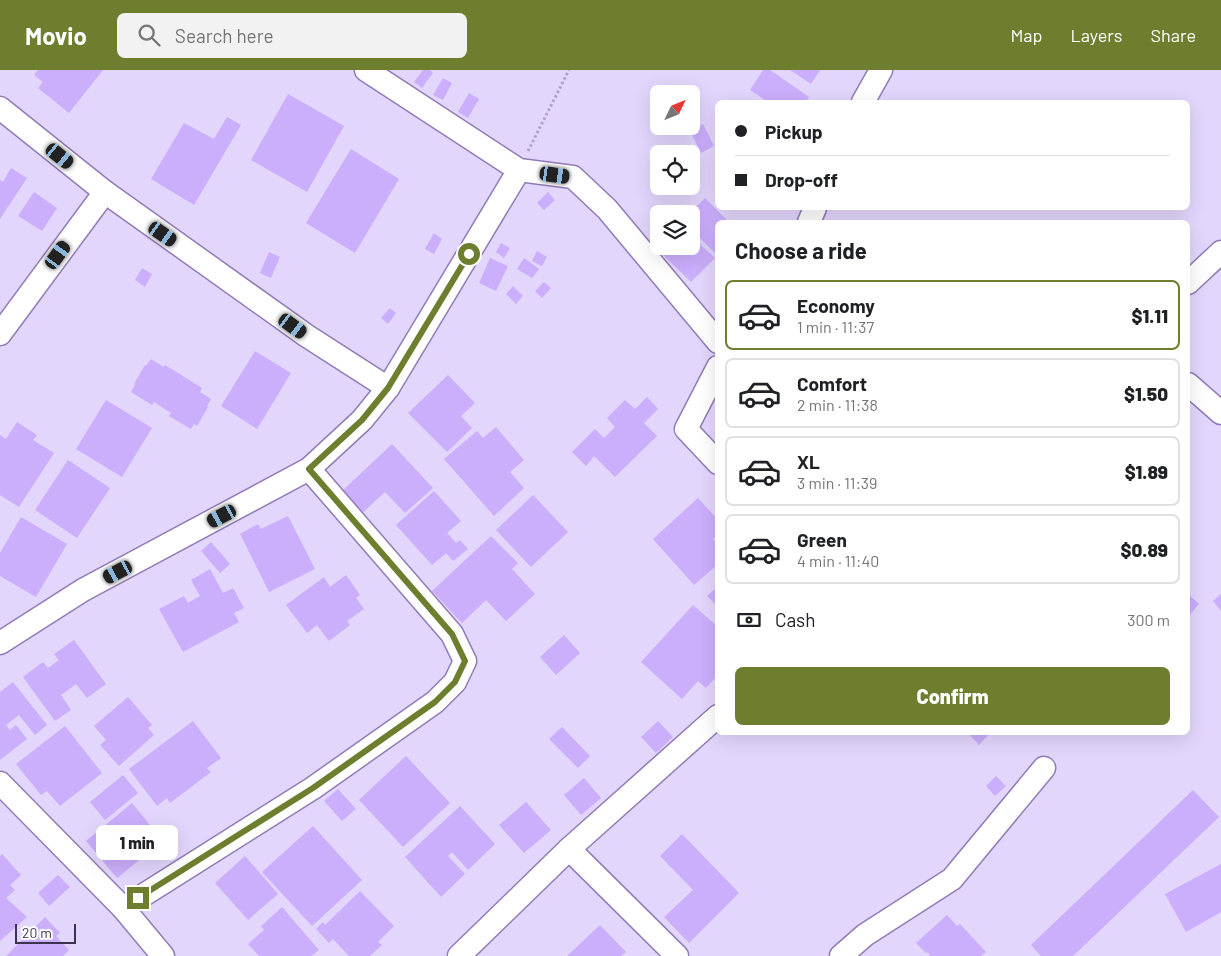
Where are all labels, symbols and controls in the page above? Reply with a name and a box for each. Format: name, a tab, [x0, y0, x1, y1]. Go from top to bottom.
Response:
search box	[117, 13, 467, 58]
text: Movio	[25, 21, 87, 50]
icon: search	[135, 21, 163, 49]
text: Search here	[175, 24, 274, 47]
text: Map	[1010, 24, 1042, 46]
text: Layers	[1070, 24, 1123, 46]
text: Share	[1151, 24, 1196, 46]
north arrow	[650, 85, 700, 135]
map controls	[650, 85, 700, 255]
text: Pickup	[765, 120, 823, 143]
car	[43, 141, 76, 171]
button: locate	[650, 145, 700, 195]
car	[539, 165, 570, 185]
text: Drop-off	[765, 168, 838, 191]
button: layers	[650, 205, 700, 255]
car	[146, 219, 179, 249]
text: Choose a ride	[735, 237, 867, 263]
car	[43, 238, 72, 272]
route start	[458, 243, 480, 265]
icon: car	[737, 293, 782, 338]
text: Economy	[797, 294, 875, 317]
text: $1.11	[1132, 304, 1168, 327]
car	[276, 311, 309, 341]
text: 1 min · 11:37	[797, 317, 874, 336]
icon: car	[737, 371, 782, 416]
text: Comfort	[797, 372, 867, 395]
text: $1.50	[1124, 382, 1168, 405]
text: 2 min · 11:38	[797, 395, 878, 414]
icon: car	[737, 449, 782, 494]
text: XL	[797, 450, 820, 473]
text: $1.89	[1125, 460, 1168, 483]
text: 3 min · 11:39	[797, 473, 877, 492]
car	[205, 502, 238, 530]
icon: car	[737, 527, 782, 572]
text: Green	[797, 528, 847, 551]
text: $0.89	[1121, 538, 1168, 561]
text: 4 min · 11:40	[797, 551, 879, 570]
car	[101, 558, 134, 586]
icon: cash	[735, 606, 763, 634]
text: Cash	[775, 608, 816, 631]
text: 300 m	[1127, 610, 1170, 629]
button: Confirm	[735, 667, 1170, 725]
callout: 1 min	[97, 826, 179, 860]
text: 1 min	[119, 833, 155, 852]
route end	[127, 887, 149, 909]
scale bar	[15, 921, 76, 944]
text: 20 m	[22, 924, 52, 941]

